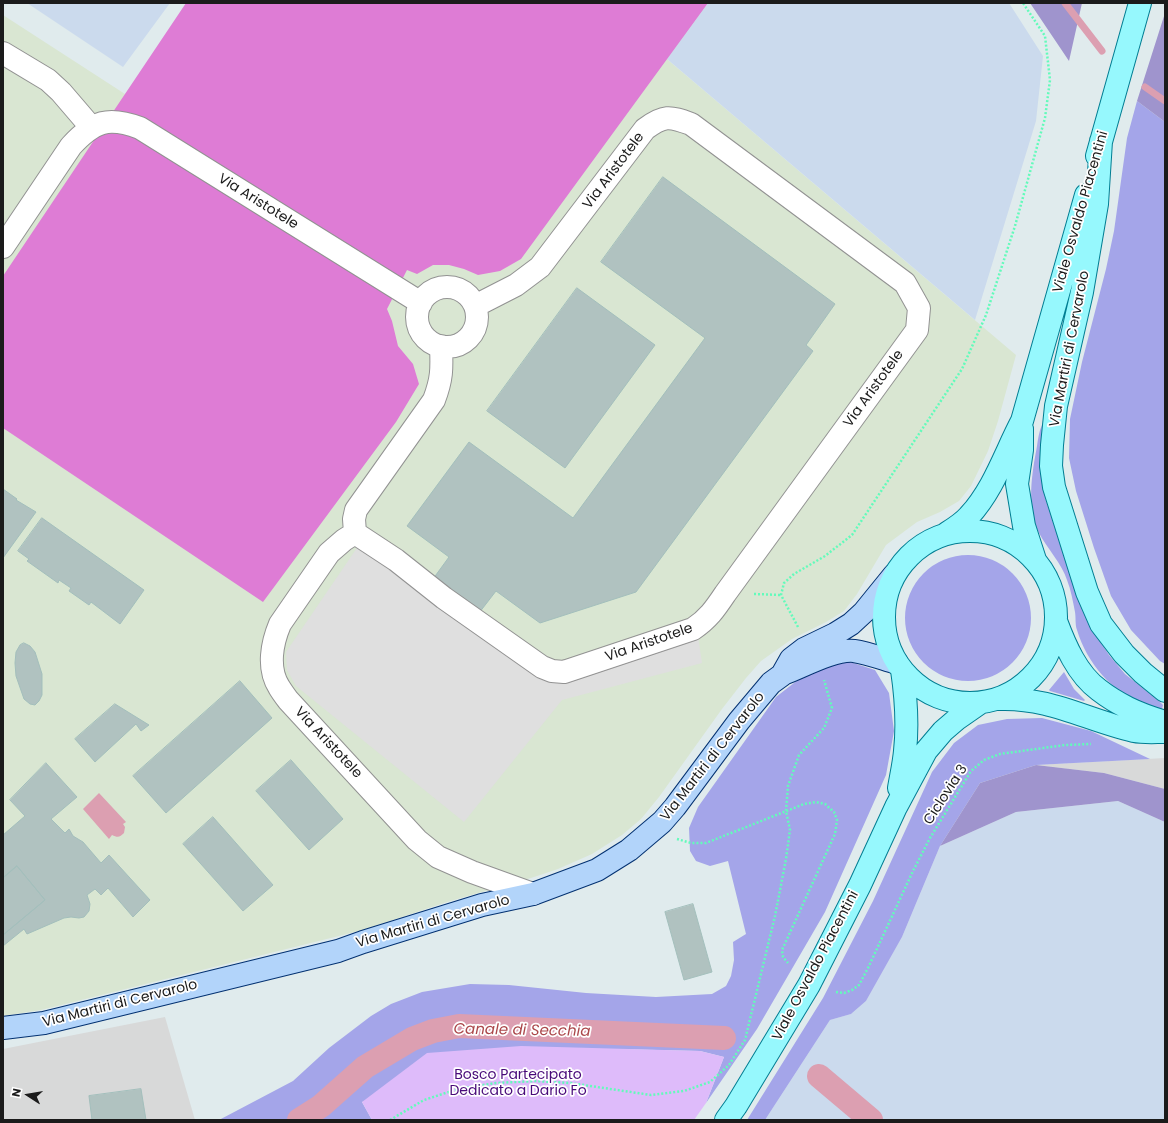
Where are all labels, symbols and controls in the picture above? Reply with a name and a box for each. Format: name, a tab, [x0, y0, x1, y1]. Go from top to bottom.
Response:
street label: Via Aristotele	[580, 129, 648, 213]
street label: Viale Osvaldo Piacentini	[1050, 129, 1112, 295]
street label: Via Aristotele	[215, 171, 301, 233]
street label: Via Martiri di Cervarolo	[1047, 269, 1093, 429]
street label: Via Aristotele	[840, 347, 908, 431]
street label: Via Aristotele	[603, 620, 695, 666]
street label: Via Martiri di Cervarolo	[657, 689, 769, 825]
street label: Via Aristotele	[291, 704, 365, 782]
street label: Ciclovia 3	[920, 762, 972, 828]
street label: Viale Osvaldo Piacentini	[769, 888, 863, 1044]
street label: Via Martiri di Cervarolo	[354, 892, 512, 952]
street label: Via Martiri di Cervarolo	[41, 977, 199, 1031]
water label: Canale di Secchia	[453, 1021, 591, 1041]
park label: Bosco Partecipato Dedicato a Dario Fo	[449, 1067, 587, 1100]
north arrow	[8, 1075, 48, 1115]
text: N	[8, 1087, 25, 1098]

